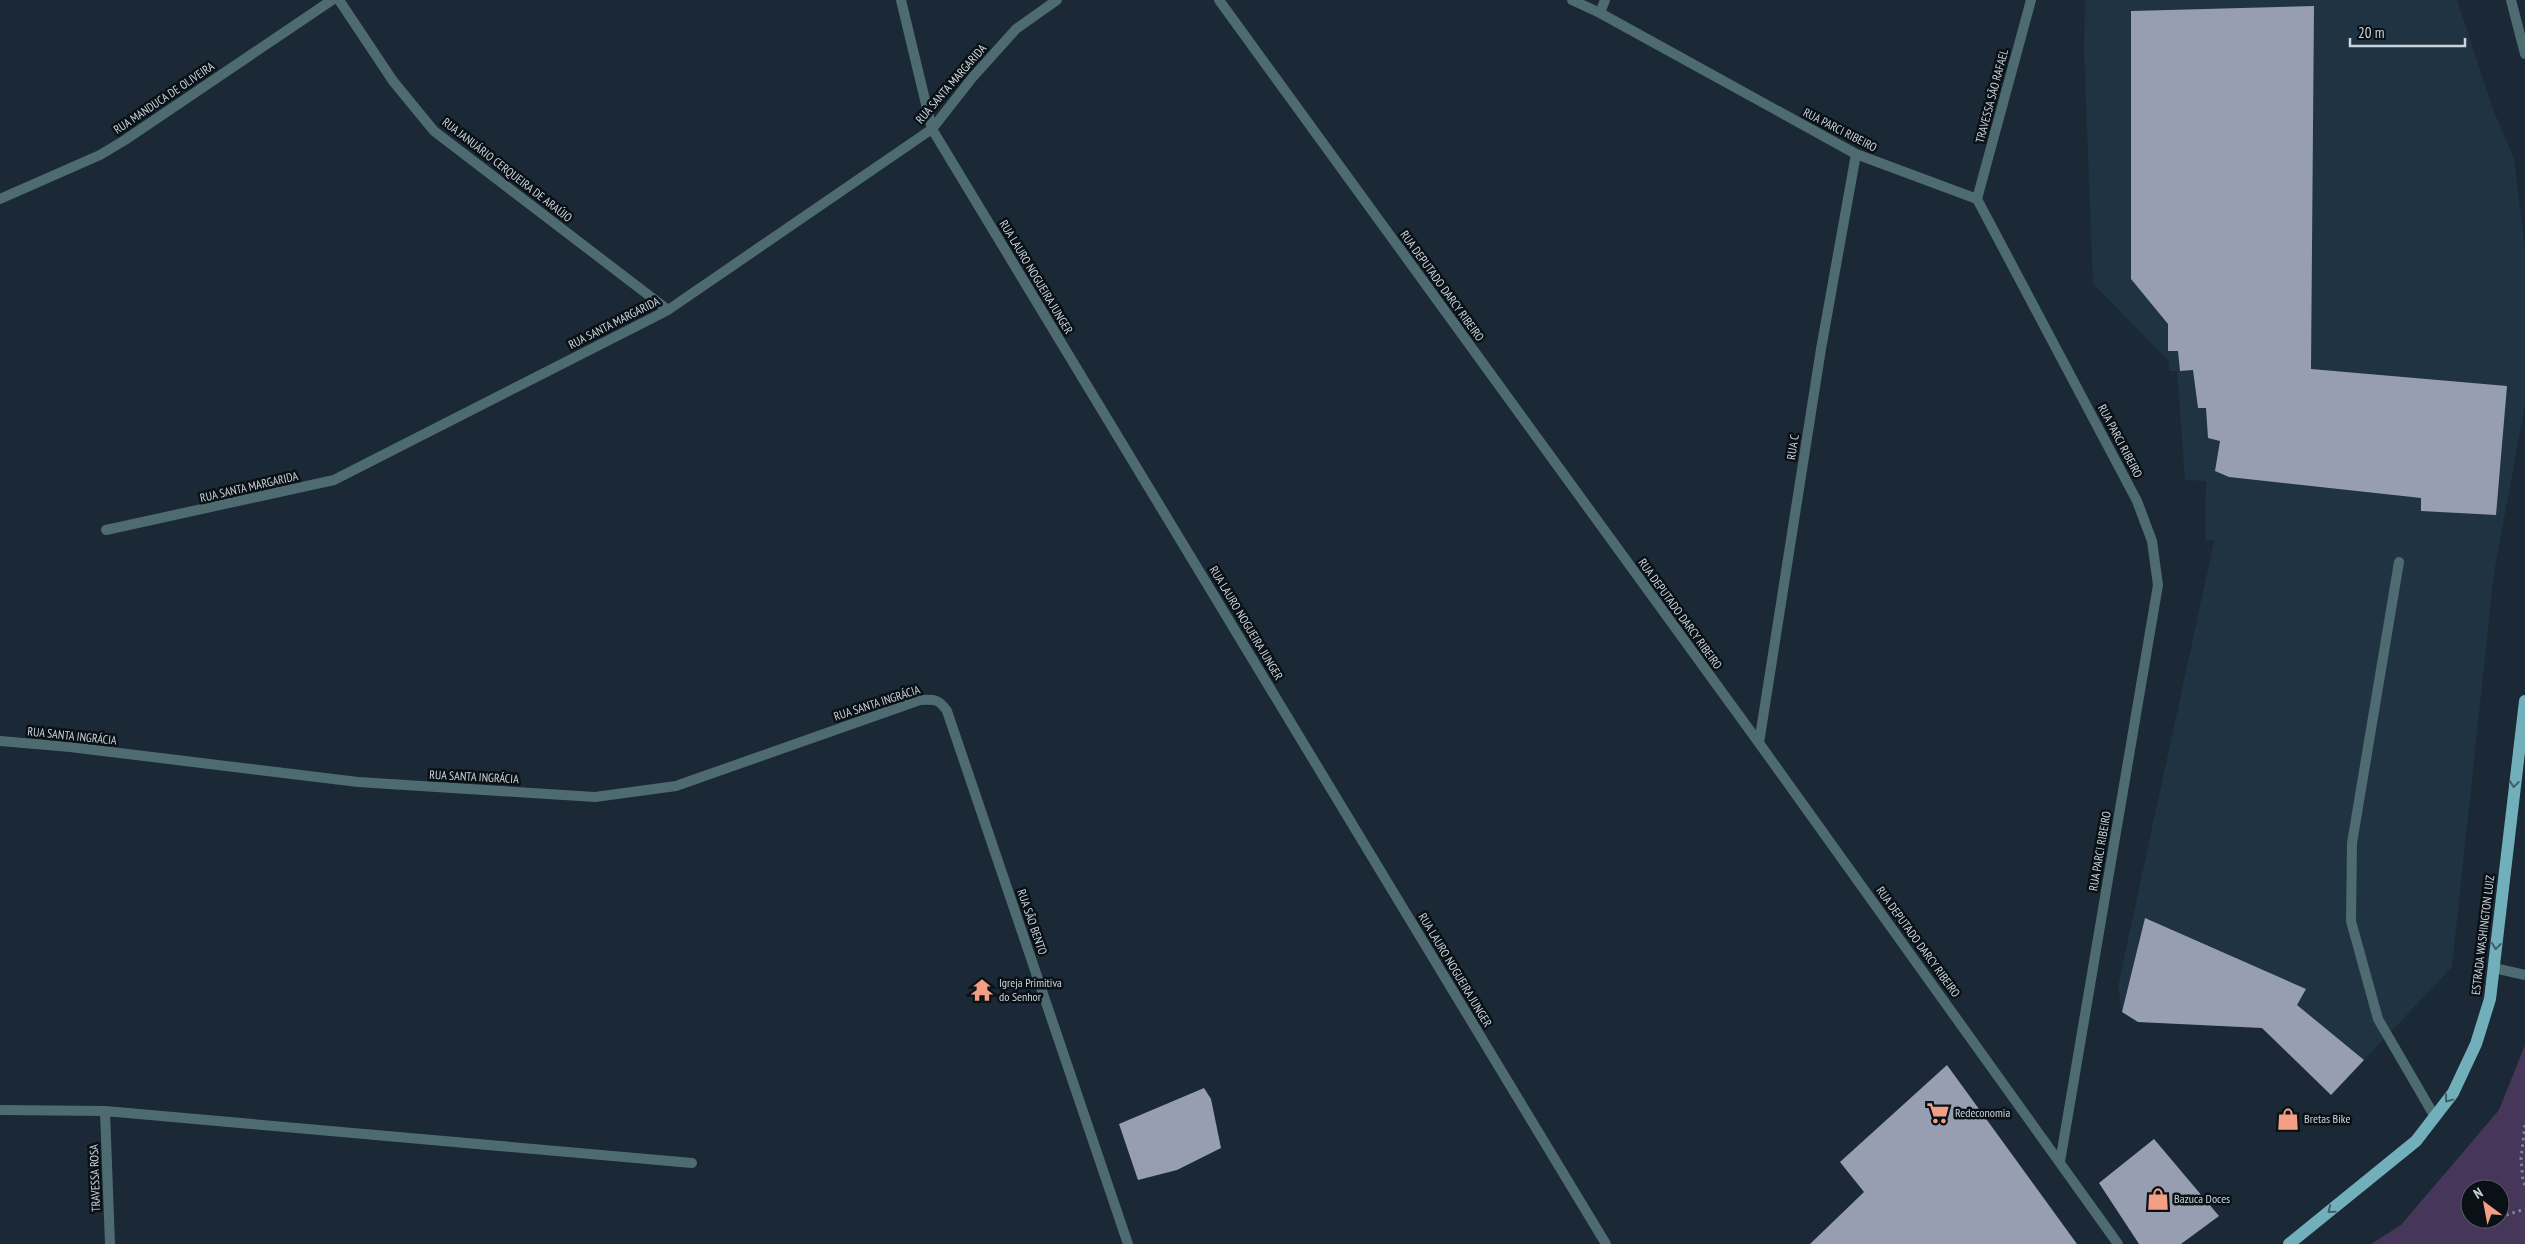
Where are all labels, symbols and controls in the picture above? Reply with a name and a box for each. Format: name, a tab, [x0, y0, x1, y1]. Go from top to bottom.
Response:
scale bar	[2350, 15, 2465, 47]
text: 20 m	[2358, 23, 2384, 42]
street label: RUA SANTA MARGARIDA	[912, 41, 989, 126]
street label: TRAVESSA SÃO RAFAEL	[1972, 47, 2011, 144]
street label: RUA MANDUCA DE OLIVEIRA	[111, 58, 217, 137]
street label: RUA PARCI RIBEIRO	[1801, 105, 1880, 155]
street label: RUA JANUÁRIO CERQUEIRA DE ARAÚJO	[439, 114, 576, 225]
street label: RUA LAURO NOGUEIRA JUNGER	[996, 217, 1077, 337]
street label: RUA DEPUTADO DARCY RIBEIRO	[1397, 228, 1488, 344]
street label: RUA SANTA MARGARIDA	[566, 293, 662, 352]
street label: RUA PARCI RIBEIRO	[2095, 402, 2146, 480]
street label: RUA C	[1783, 433, 1802, 461]
street label: RUA SANTA MARGARIDA	[198, 468, 300, 505]
street label: RUA DEPUTADO DARCY RIBEIRO	[1635, 556, 1726, 672]
street label: RUA LAURO NOGUEIRA JUNGER	[1206, 563, 1287, 683]
street label: RUA SANTA INGRÁCIA	[832, 681, 922, 724]
street label: RUA SANTA INGRÁCIA	[27, 723, 118, 748]
street label: RUA SANTA INGRÁCIA	[429, 767, 520, 786]
one-way arrow	[2509, 780, 2520, 788]
street label: RUA PARCI RIBEIRO	[2085, 809, 2114, 892]
street label: ESTRADA WASHINGTON LUIZ	[2468, 874, 2497, 996]
street label: RUA DEPUTADO DARCY RIBEIRO	[1873, 884, 1964, 1000]
street label: RUA SÃO BENTO	[1014, 887, 1051, 957]
street label: RUA LAURO NOGUEIRA JUNGER	[1415, 910, 1496, 1030]
one-way arrow	[2491, 942, 2502, 950]
place label: Igreja Primitiva do Senhor	[999, 975, 1062, 1004]
temple icon: Igreja Primitiva do Senhor	[969, 977, 995, 1003]
one-way arrow	[2446, 1093, 2454, 1102]
supermarket icon: Redeconomia	[1925, 1100, 1951, 1126]
place label: Redeconomia	[1955, 1105, 2010, 1120]
shop icon: Bretas Bike	[2275, 1106, 2301, 1132]
place label: Bretas Bike	[2304, 1111, 2350, 1126]
street label: TRAVESSA ROSA	[86, 1144, 103, 1212]
north arrow	[2460, 1179, 2510, 1229]
text: N	[2470, 1183, 2486, 1203]
shop icon: Bazuca Doces	[2145, 1186, 2171, 1212]
place label: Bazuca Doces	[2174, 1191, 2230, 1206]
one-way arrow	[2328, 1204, 2337, 1212]

